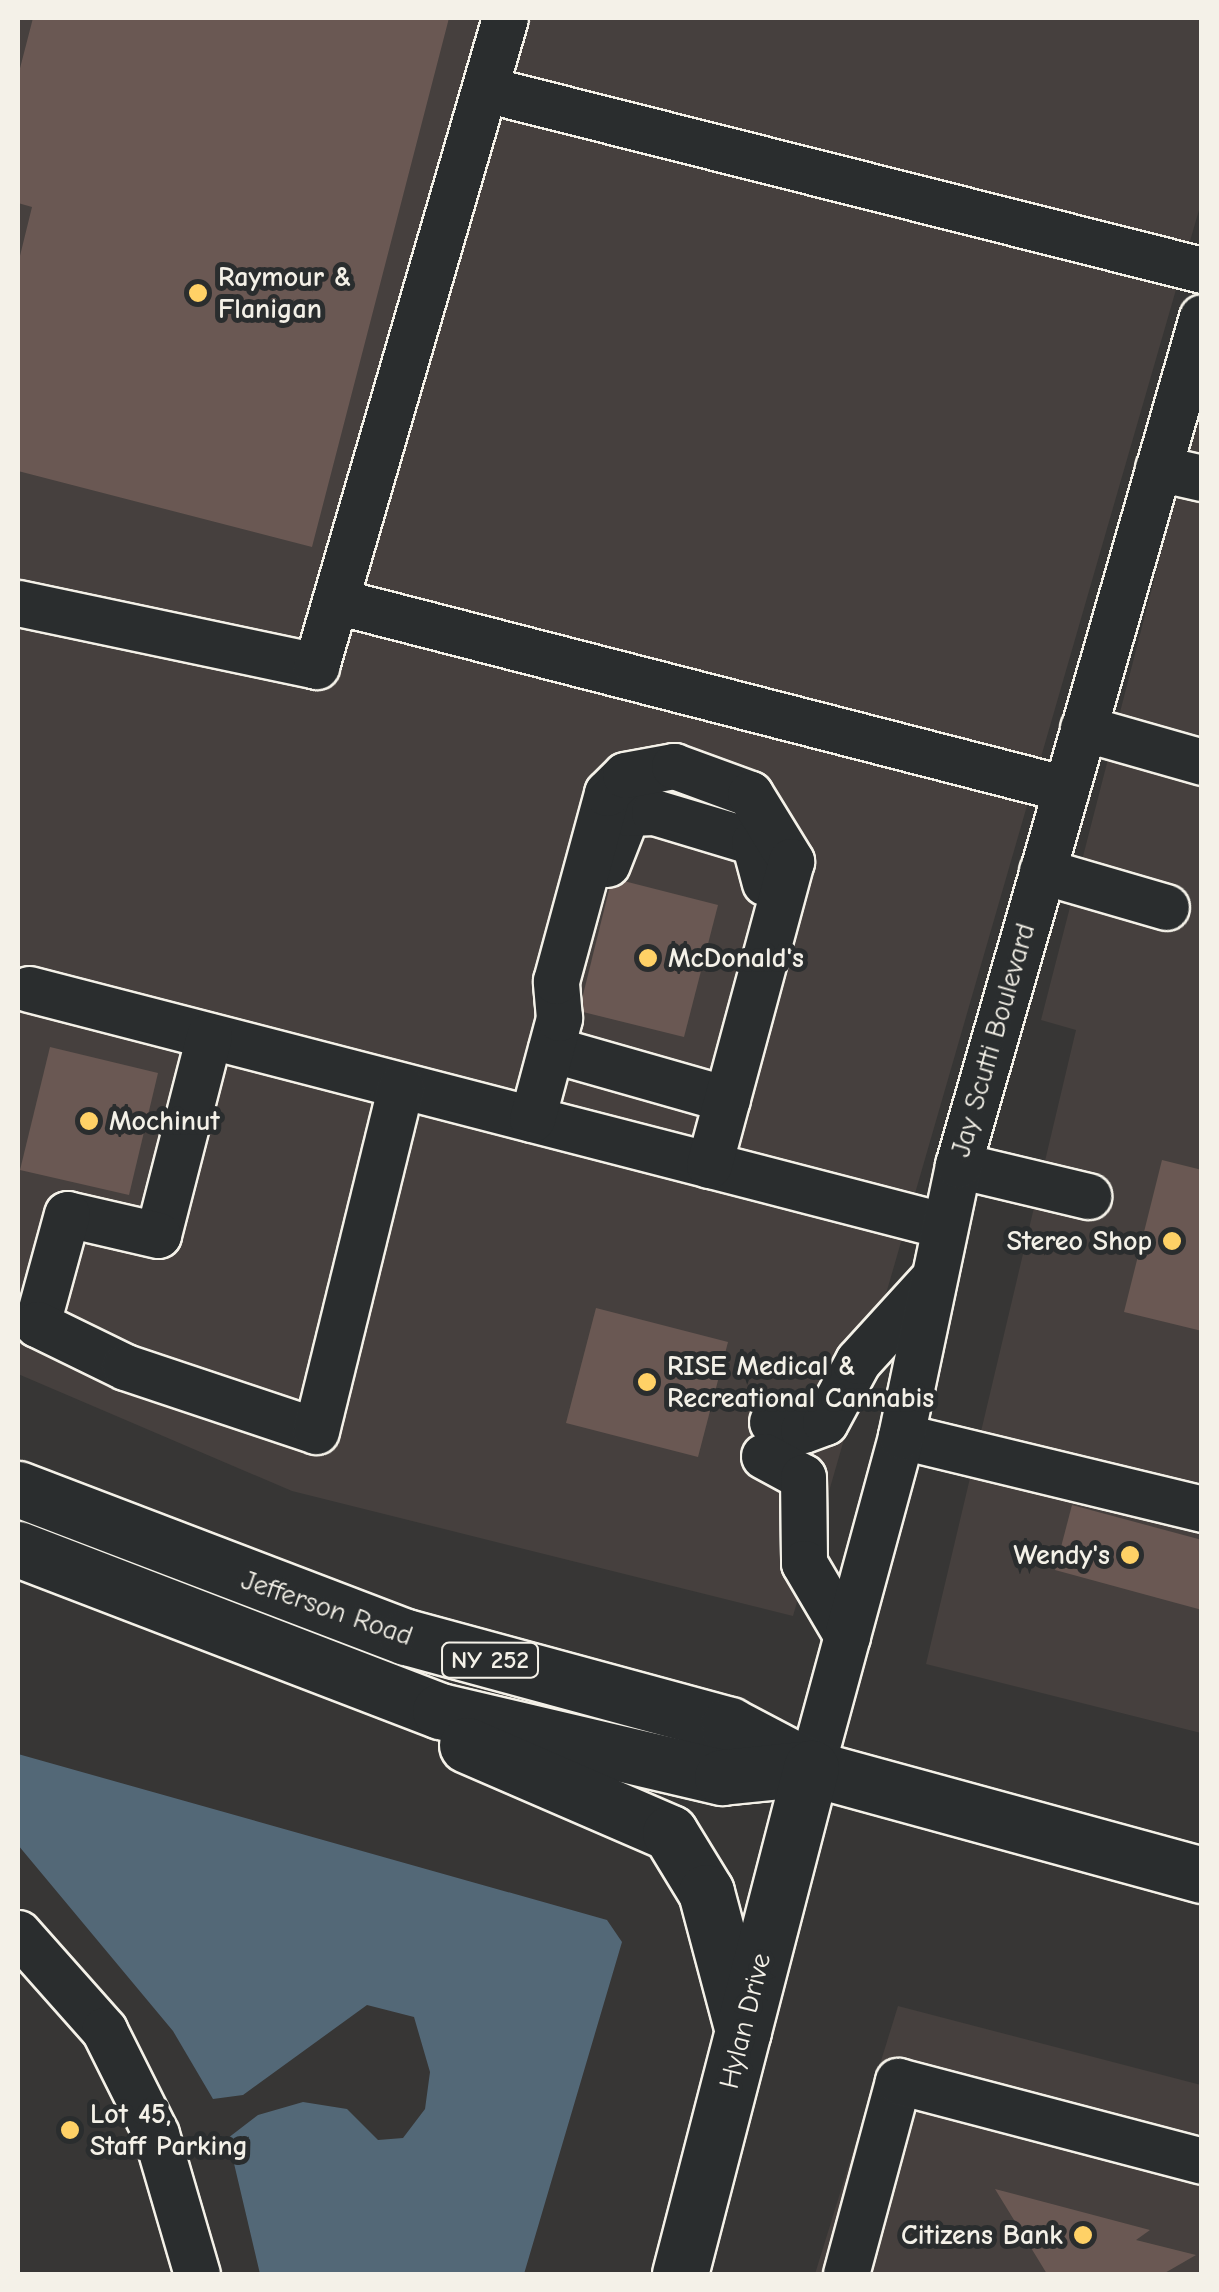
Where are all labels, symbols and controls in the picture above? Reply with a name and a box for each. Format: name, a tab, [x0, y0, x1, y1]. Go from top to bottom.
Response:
place label: Raymour & Flanigan	[218, 260, 351, 326]
marker: Raymour & Flanigan	[187, 282, 209, 304]
street label: Jay Scutti Boulevard	[944, 919, 1042, 1161]
place label: McDonald's	[668, 941, 804, 975]
marker: McDonald's	[637, 947, 659, 969]
place label: Mochinut	[109, 1104, 220, 1138]
marker: Mochinut	[78, 1110, 100, 1132]
place label: Stereo Shop	[1007, 1224, 1152, 1258]
marker: Stereo Shop	[1161, 1230, 1183, 1252]
place label: RISE Medical & Recreational Cannabis	[667, 1349, 934, 1415]
marker: RISE Medical & Recreational Cannabis	[636, 1371, 658, 1393]
place label: Wendy's	[1014, 1538, 1110, 1572]
marker: Wendy's	[1119, 1544, 1141, 1566]
street label: Jefferson Road	[237, 1563, 417, 1653]
road number: NY 252	[440, 1640, 540, 1680]
street label: Hylan Drive	[712, 1950, 778, 2092]
place label: Lot 45, Staff Parking	[90, 2097, 248, 2163]
marker: Lot 45, Staff Parking	[59, 2119, 81, 2141]
place label: Citizens Bank	[901, 2218, 1063, 2252]
marker: Citizens Bank	[1072, 2224, 1094, 2246]

